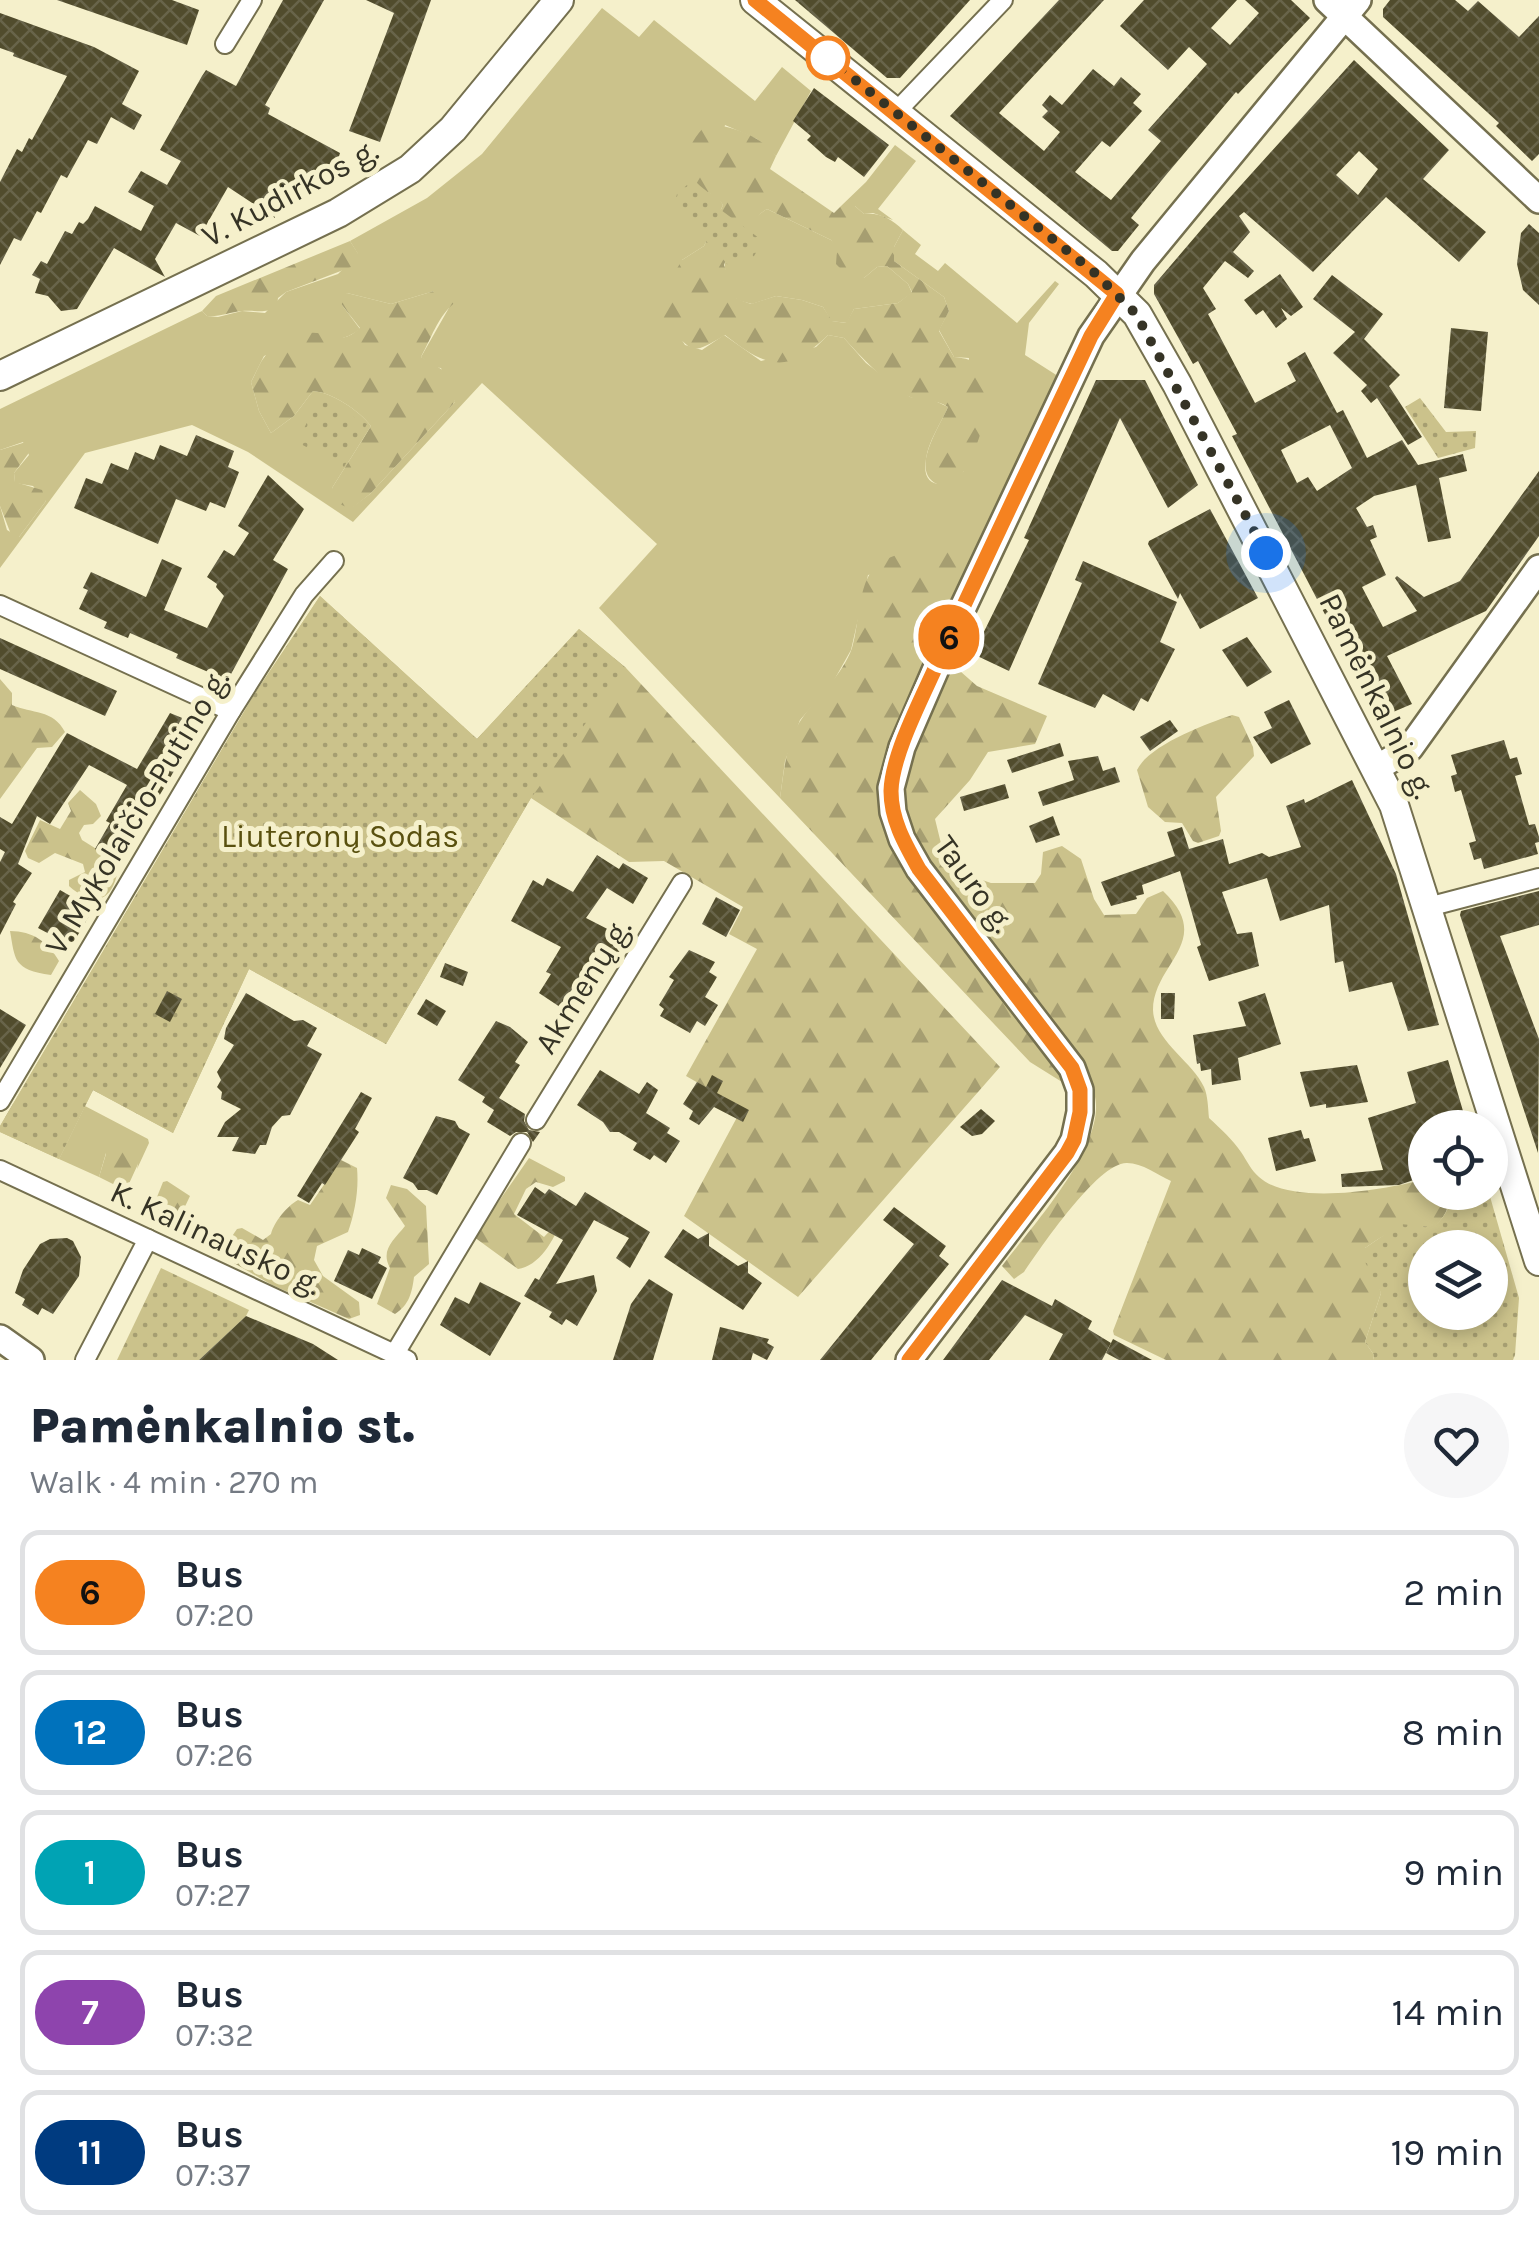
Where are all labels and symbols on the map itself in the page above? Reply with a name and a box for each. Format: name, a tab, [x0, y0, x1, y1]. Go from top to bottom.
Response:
unlabelled marker	[807, 37, 849, 79]
street label: V. Kudirkos g.	[196, 131, 384, 255]
your location	[1241, 528, 1291, 578]
street label: Pamėnkalnio g.	[1311, 588, 1443, 804]
line badge: 6	[916, 604, 982, 670]
street label: V. Mykolaičio-Putino g.	[37, 663, 237, 961]
park label: Liuteronų Sodas	[221, 818, 459, 855]
street label: Tauro g.	[927, 828, 1021, 940]
street label: Akmenų g.	[527, 911, 639, 1061]
street label: K. Kalinausko g.	[105, 1173, 327, 1303]

